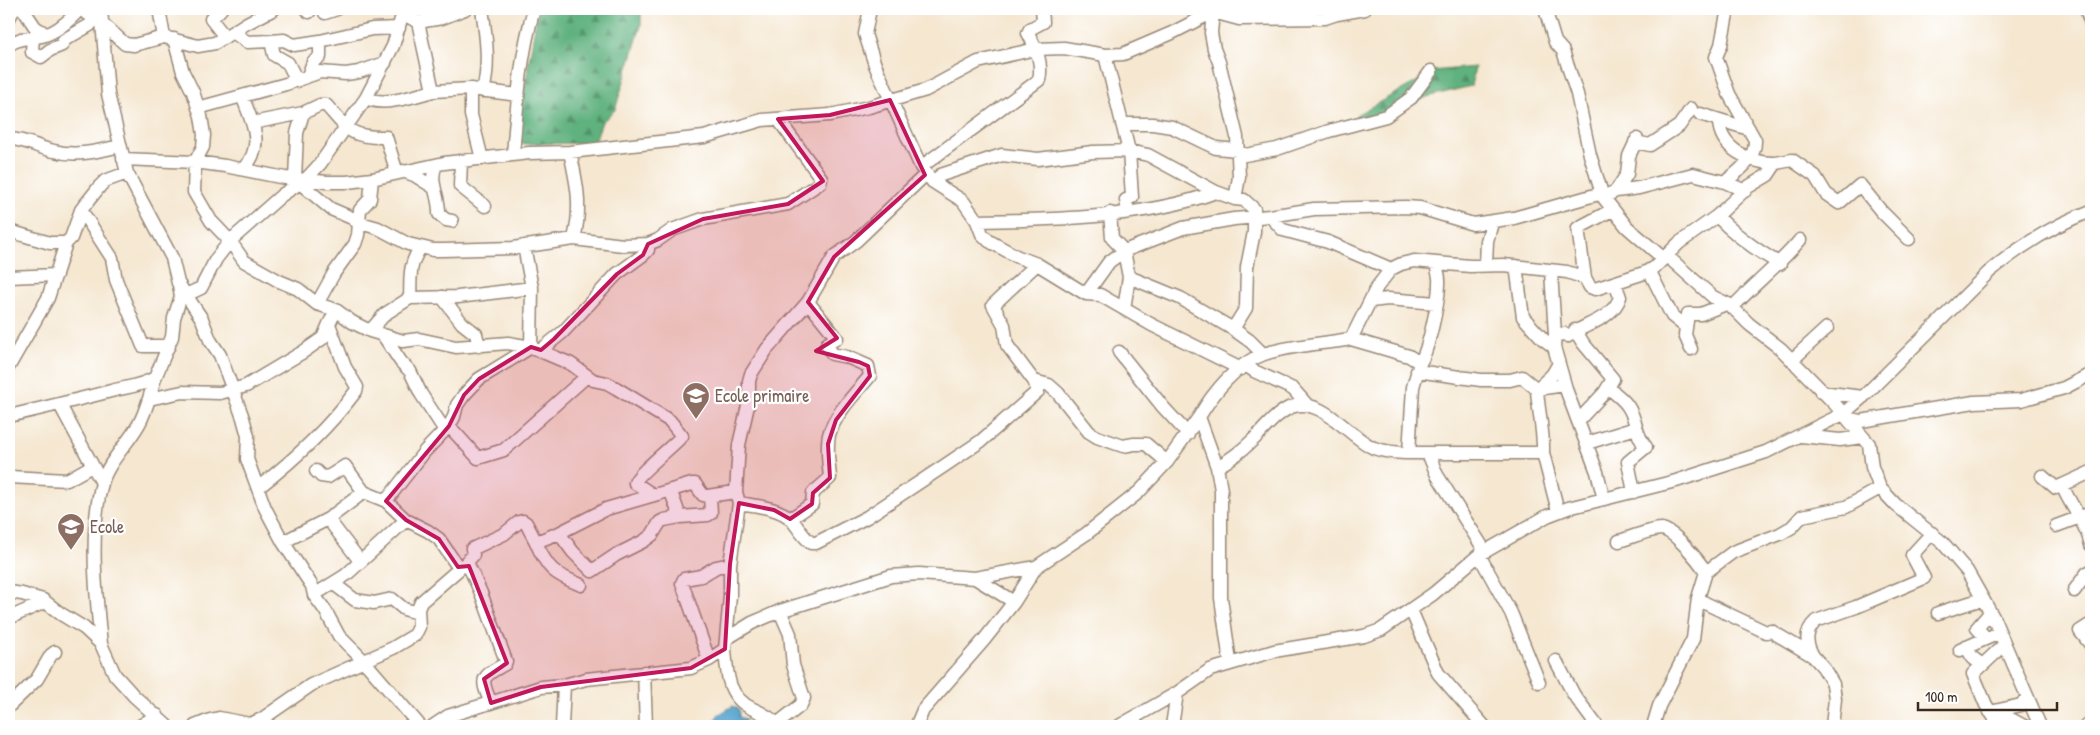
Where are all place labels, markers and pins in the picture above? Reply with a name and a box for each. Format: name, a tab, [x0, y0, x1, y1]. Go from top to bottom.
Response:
school or university icon: Ecole primaire	[681, 381, 711, 420]
place label: Ecole primaire	[715, 383, 809, 408]
school or university icon: Ecole	[56, 512, 86, 551]
place label: Ecole	[90, 514, 124, 539]

